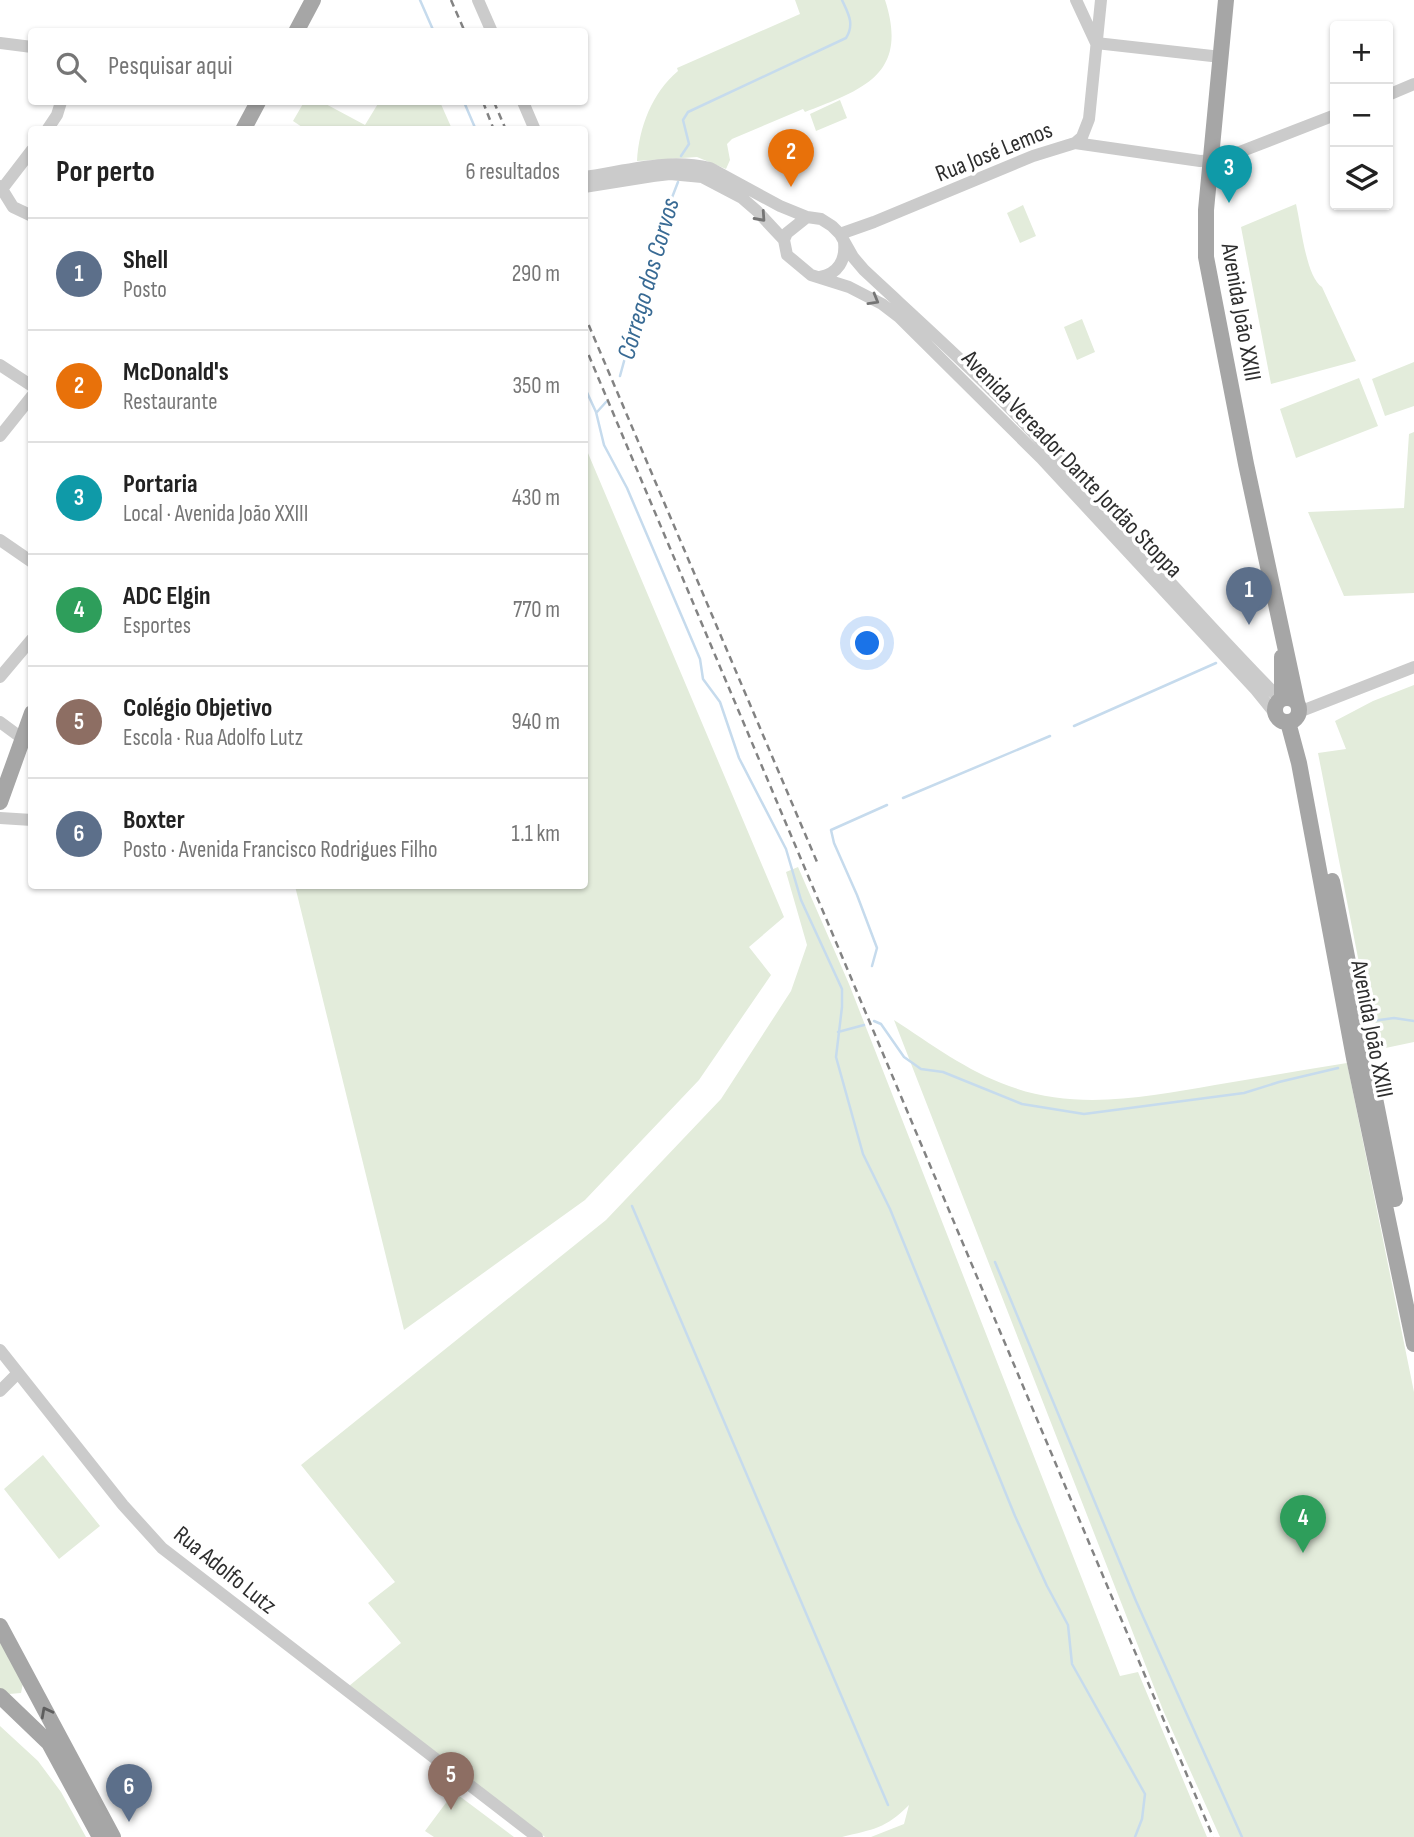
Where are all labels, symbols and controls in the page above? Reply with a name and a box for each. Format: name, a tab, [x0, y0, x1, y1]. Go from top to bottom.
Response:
map controls	[1330, 21, 1393, 210]
button: +	[1330, 21, 1393, 84]
search box	[28, 28, 588, 105]
icon: search	[52, 48, 90, 86]
text: Pesquisar aqui	[108, 51, 233, 82]
button: −	[1330, 84, 1393, 147]
street label: Rua José Lemos	[931, 115, 1057, 189]
pin: 2	[768, 129, 814, 187]
pin: 3	[1206, 145, 1252, 203]
button: layers	[1330, 147, 1393, 210]
text: Por perto	[56, 154, 155, 190]
text: 6 resultados	[465, 158, 560, 186]
water label: Córrego dos Corvos	[611, 195, 687, 363]
one-way arrow	[753, 209, 766, 222]
street label: Avenida João XXIII	[1214, 240, 1267, 383]
text: Shell	[123, 245, 168, 276]
text: 1	[74, 260, 84, 288]
text: 290 m	[512, 260, 560, 288]
text: Posto	[123, 276, 167, 304]
one-way arrow	[867, 292, 880, 305]
street label: Avenida Vereador Dante Jordão Stoppa	[955, 343, 1188, 584]
text: McDonald's	[123, 357, 229, 388]
text: 2	[74, 372, 84, 400]
text: 350 m	[512, 372, 560, 400]
text: Restaurante	[123, 388, 217, 416]
text: Portaria	[123, 469, 198, 500]
text: 3	[74, 484, 84, 512]
text: 430 m	[512, 484, 560, 512]
text: Local · Avenida João XXIII	[123, 500, 308, 528]
pin: 1	[1226, 567, 1272, 625]
text: ADC Elgin	[123, 581, 211, 612]
text: 4	[74, 596, 84, 624]
text: 770 m	[513, 596, 560, 624]
text: Esportes	[123, 612, 191, 640]
your location	[850, 626, 884, 660]
text: Colégio Objetivo	[123, 693, 272, 724]
text: 5	[74, 708, 84, 736]
text: 940 m	[512, 708, 560, 736]
text: Escola · Rua Adolfo Lutz	[123, 724, 303, 752]
text: Boxter	[123, 805, 185, 836]
text: 6	[74, 820, 84, 848]
text: 1.1 km	[511, 820, 560, 848]
text: Posto · Avenida Francisco Rodrigues Filho	[123, 836, 438, 864]
street label: Avenida João XXIII	[1344, 957, 1400, 1100]
pin: 4	[1280, 1495, 1326, 1553]
street label: Rua Adolfo Lutz	[168, 1520, 283, 1620]
one-way arrow	[41, 1707, 54, 1719]
pin: 5	[428, 1752, 474, 1810]
pin: 6	[106, 1764, 152, 1822]

